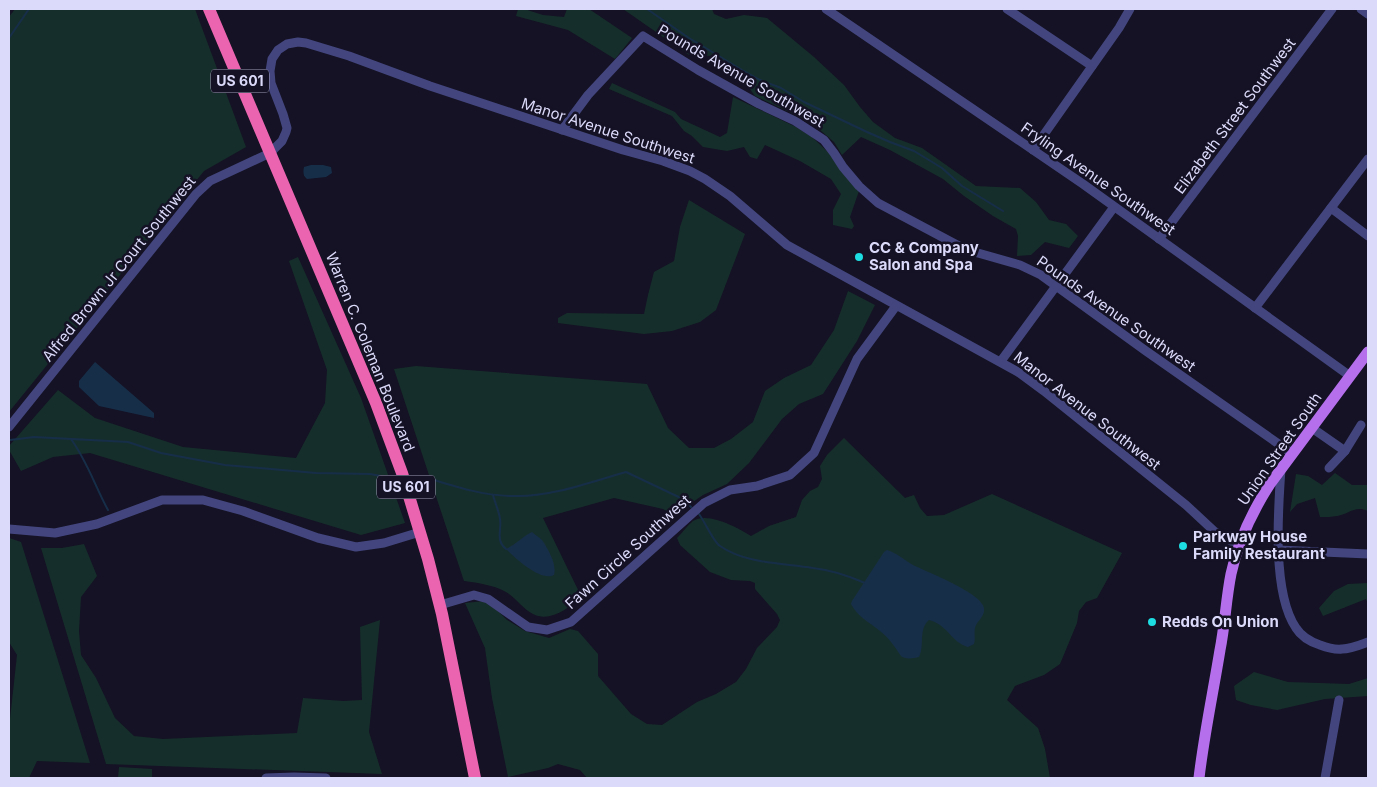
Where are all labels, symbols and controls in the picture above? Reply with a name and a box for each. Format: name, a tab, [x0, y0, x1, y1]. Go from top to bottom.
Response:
street label: Pounds Avenue Southwest	[655, 20, 828, 131]
street label: Elizabeth Street Southwest	[1170, 34, 1300, 197]
road number: US 601	[211, 70, 269, 92]
street label: Manor Avenue Southwest	[519, 93, 697, 168]
street label: Fryling Avenue Southwest	[1017, 118, 1179, 239]
street label: Alfred Brown Jr Court Southwest	[38, 172, 200, 365]
place label: CC & Company Salon and Spa	[869, 238, 979, 274]
street label: Warren C. Coleman Boulevard	[322, 249, 419, 454]
marker: CC & Company Salon and Spa	[853, 251, 865, 263]
street label: Pounds Avenue Southwest	[1033, 252, 1199, 376]
street label: Manor Avenue Southwest	[1010, 347, 1165, 474]
street label: Union Street South	[1234, 389, 1326, 509]
road number: US 601	[377, 476, 435, 498]
street label: Fawn Circle Southwest	[561, 490, 694, 613]
place label: Parkway House Family Restaurant	[1193, 527, 1325, 563]
marker: Parkway House Family Restaurant	[1177, 540, 1189, 552]
place label: Redds On Union	[1162, 612, 1279, 631]
marker: Redds On Union	[1146, 616, 1158, 628]

